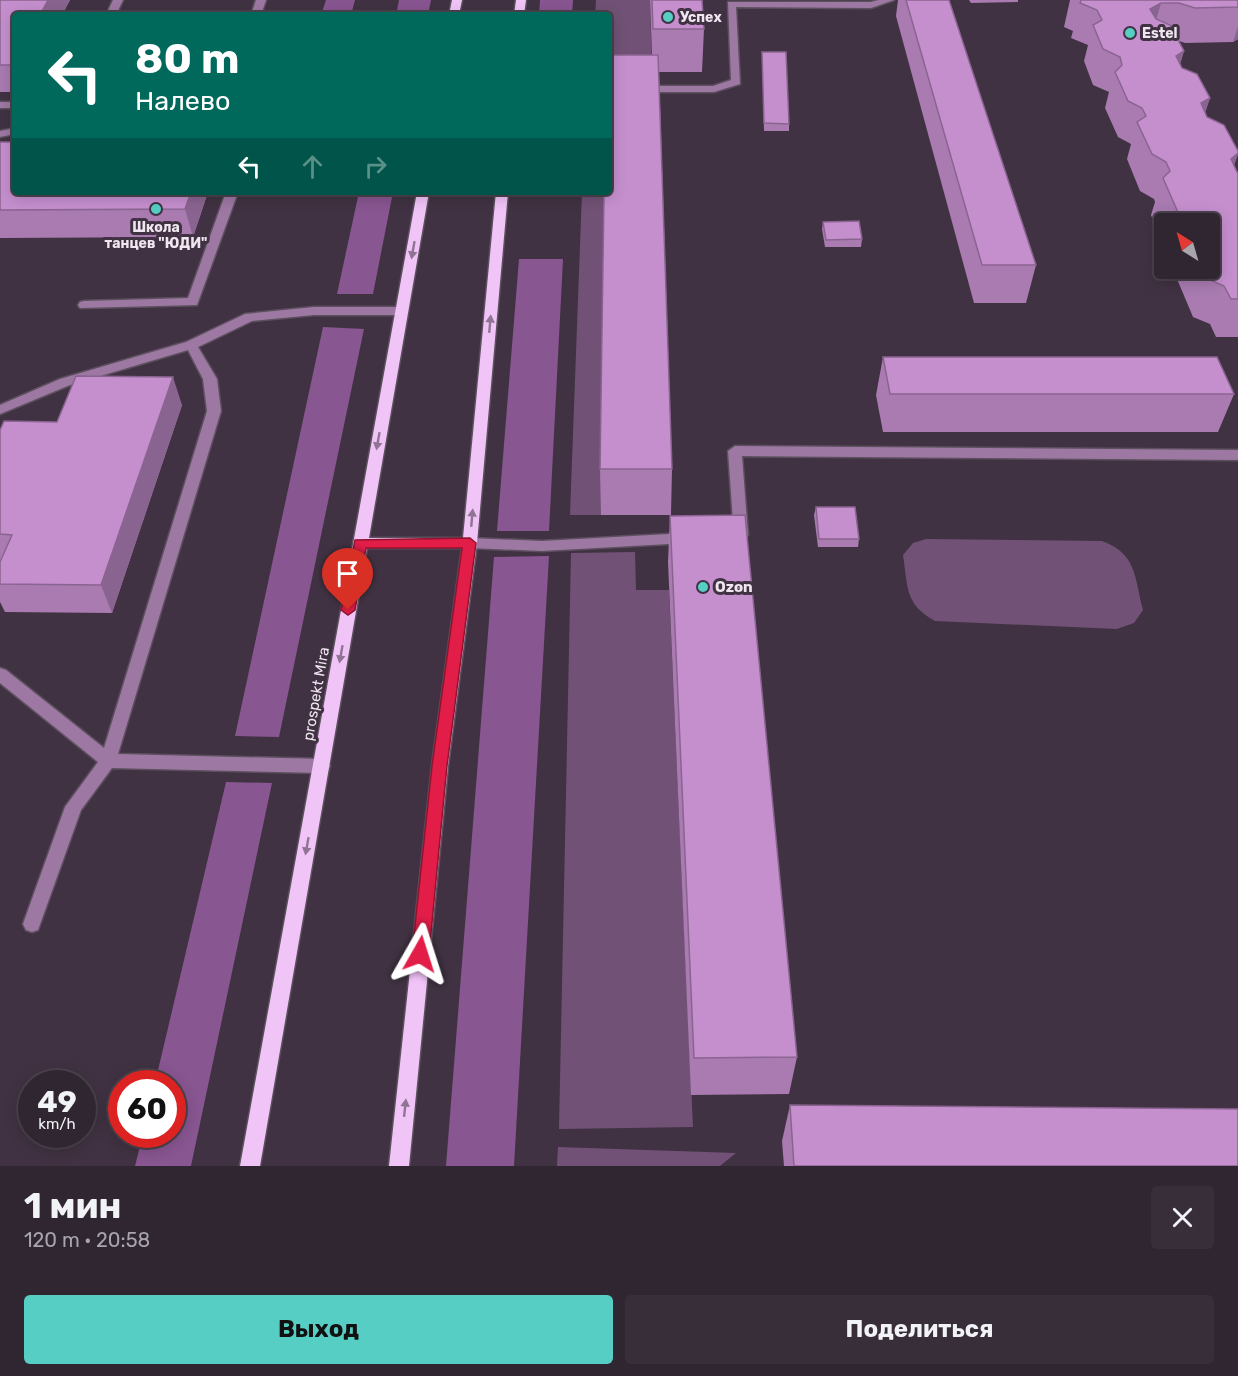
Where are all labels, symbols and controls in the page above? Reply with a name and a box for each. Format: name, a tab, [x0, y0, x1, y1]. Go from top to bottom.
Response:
place label: Успех	[680, 9, 722, 26]
marker: Успех	[661, 10, 675, 24]
place label: Estel	[1142, 25, 1178, 42]
marker: Estel	[1123, 26, 1137, 40]
text: 80 m	[135, 34, 239, 84]
icon: left	[36, 36, 114, 114]
text: Налево	[135, 85, 231, 117]
icon: left	[233, 150, 266, 183]
icon: ahead	[296, 150, 329, 183]
icon: right	[359, 150, 392, 183]
marker: Школа танцев "ЮДИ"	[149, 202, 163, 216]
north arrow	[1154, 213, 1220, 279]
map controls	[1154, 213, 1220, 279]
place label: Школа танцев "ЮДИ"	[105, 219, 207, 252]
one-way arrow	[408, 240, 417, 259]
one-way arrow	[485, 314, 495, 333]
one-way arrow	[373, 432, 382, 451]
one-way arrow	[467, 508, 477, 527]
pin	[322, 548, 373, 610]
icon: arrive	[331, 557, 364, 590]
place label: Ozon	[715, 578, 753, 596]
marker: Ozon	[696, 580, 710, 594]
one-way arrow	[336, 645, 345, 664]
street label: prospekt Mira	[299, 646, 333, 742]
one-way arrow	[302, 837, 311, 856]
position arrow	[388, 922, 452, 986]
speed limit sign: 60	[108, 1070, 186, 1148]
text: 49	[37, 1084, 77, 1120]
one-way arrow	[400, 1098, 410, 1117]
text: km/h	[38, 1115, 76, 1133]
text: 1 мин	[24, 1184, 122, 1227]
button: close	[1151, 1186, 1214, 1249]
text: 120 m · 20:58	[24, 1228, 150, 1252]
button: Выход	[24, 1295, 613, 1364]
button: Поделиться	[625, 1295, 1214, 1364]

